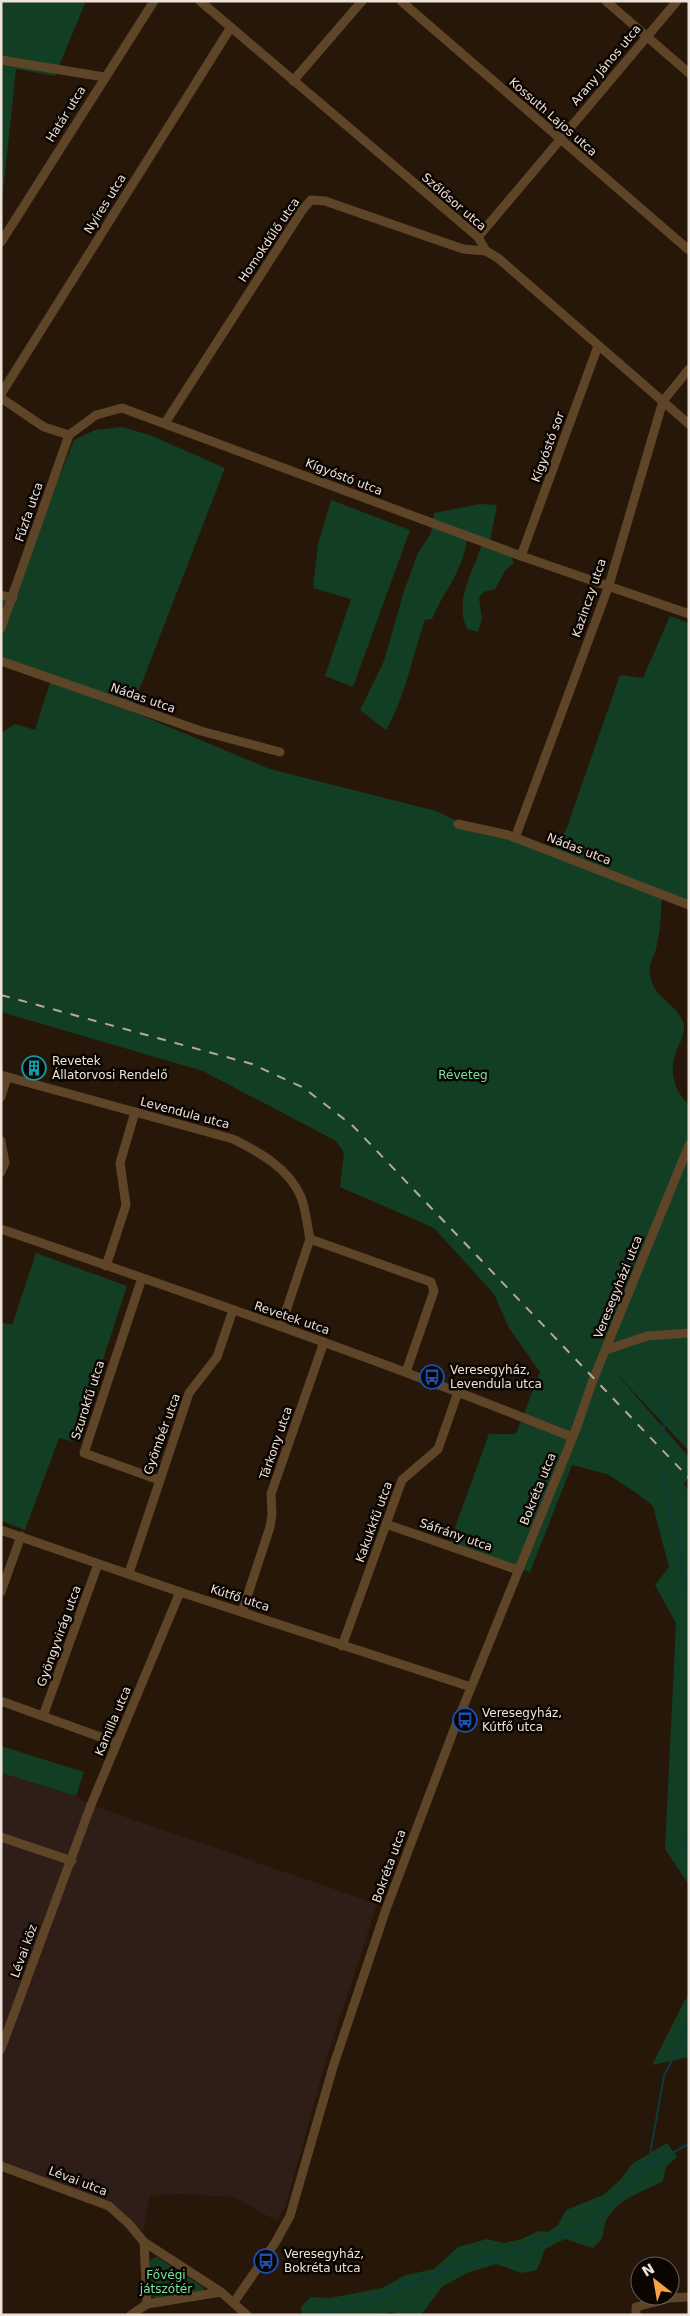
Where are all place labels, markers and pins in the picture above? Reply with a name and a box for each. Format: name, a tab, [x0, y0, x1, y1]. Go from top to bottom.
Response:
place label: Revetek Állatorvosi Rendelő	[52, 1054, 168, 1082]
building icon: Revetek Állatorvosi Rendelő	[21, 1055, 47, 1081]
place label: Veresegyház, Levendula utca	[450, 1363, 542, 1391]
bus stop icon: Veresegyház, Levendula utca	[419, 1364, 445, 1390]
place label: Veresegyház, Kútfő utca	[482, 1706, 562, 1734]
bus stop icon: Veresegyház, Kútfő utca	[452, 1707, 478, 1733]
place label: Veresegyház, Bokréta utca	[284, 2247, 364, 2275]
bus stop icon: Veresegyház, Bokréta utca	[253, 2248, 279, 2274]

